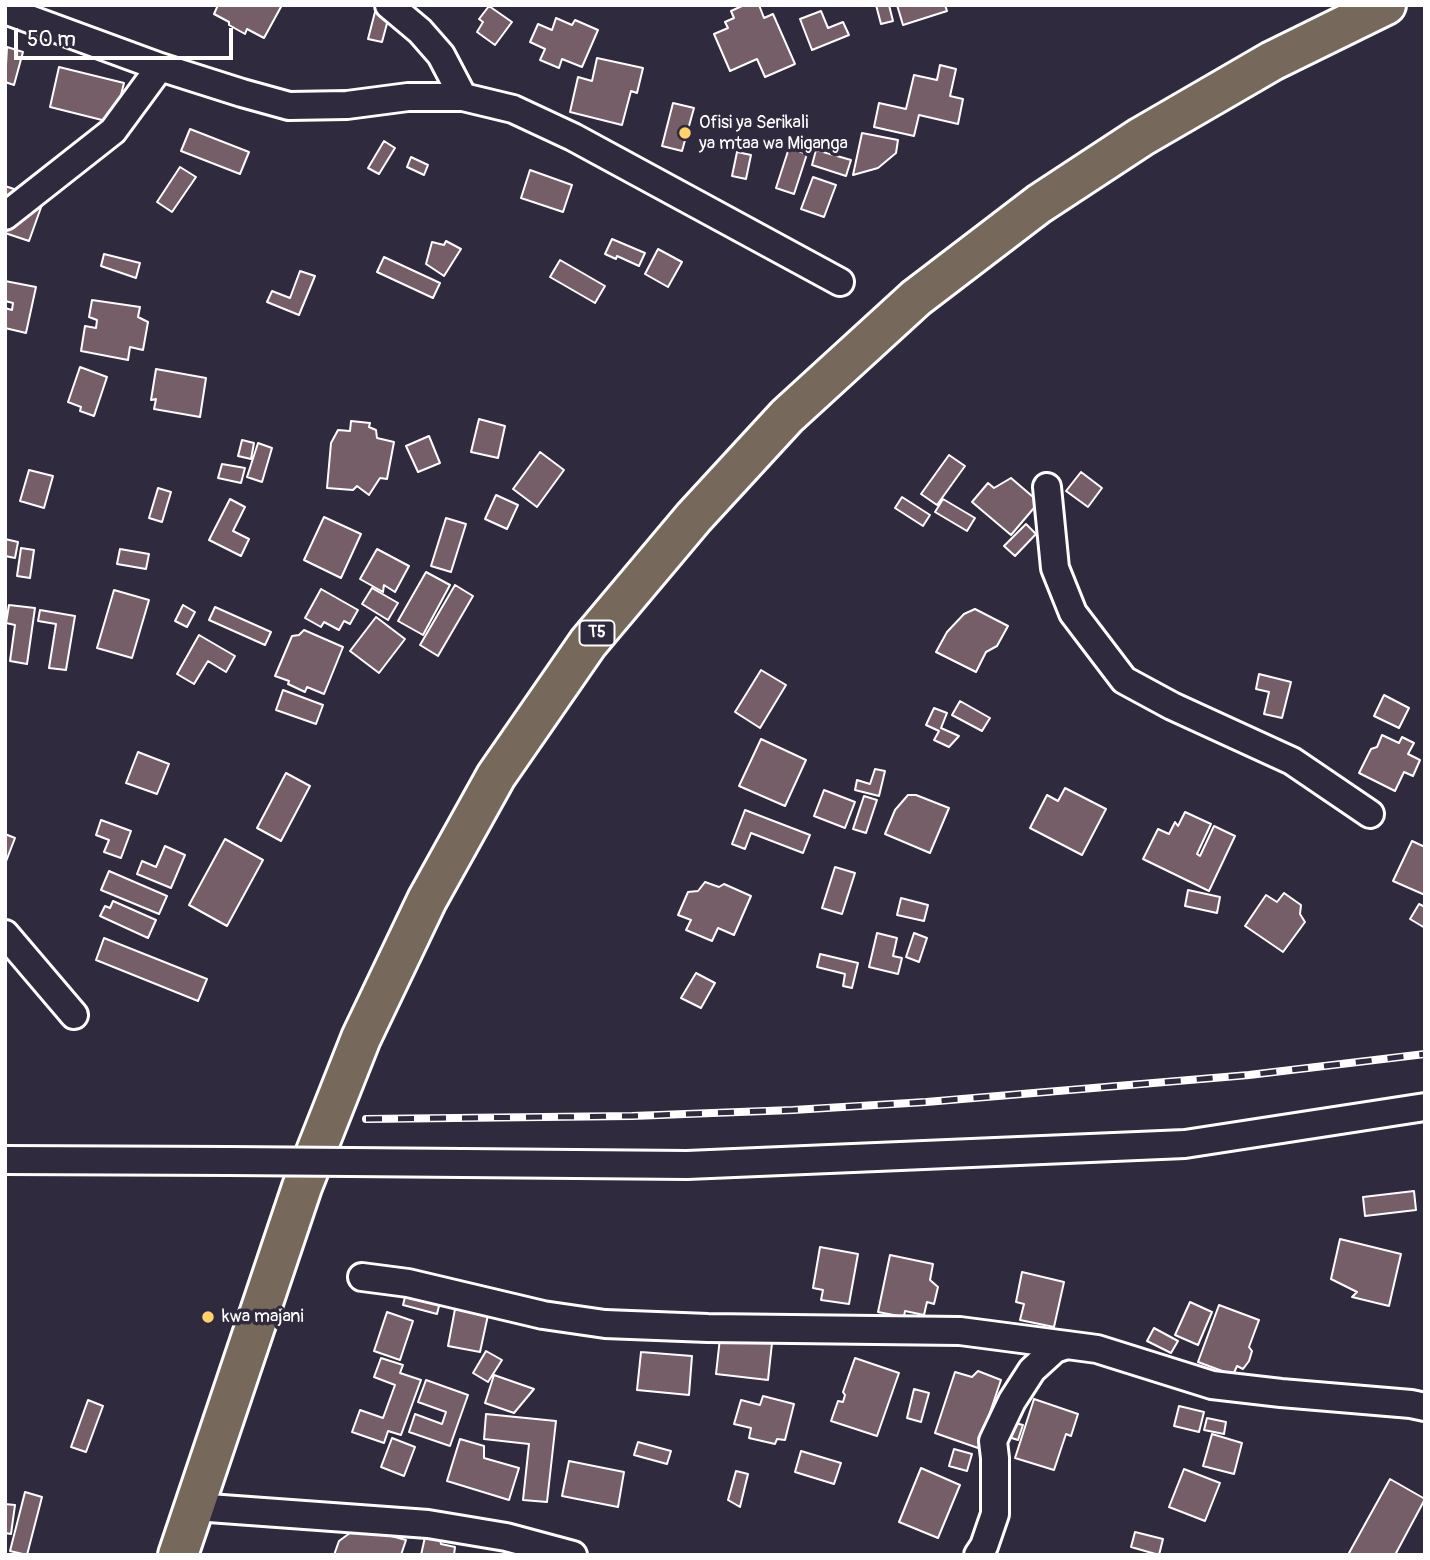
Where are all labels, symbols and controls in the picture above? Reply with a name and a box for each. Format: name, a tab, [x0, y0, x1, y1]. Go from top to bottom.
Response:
scale bar	[18, 14, 236, 58]
text: 50 m	[27, 26, 76, 53]
place label: Ofisi ya Serikali ya mtaa wa Miganga	[699, 112, 848, 154]
marker: Ofisi ya Serikali ya mtaa wa Miganga	[677, 125, 693, 141]
road number: T5	[580, 620, 614, 646]
place label: kwa majani	[222, 1306, 304, 1328]
marker: kwa majani	[200, 1309, 216, 1325]

